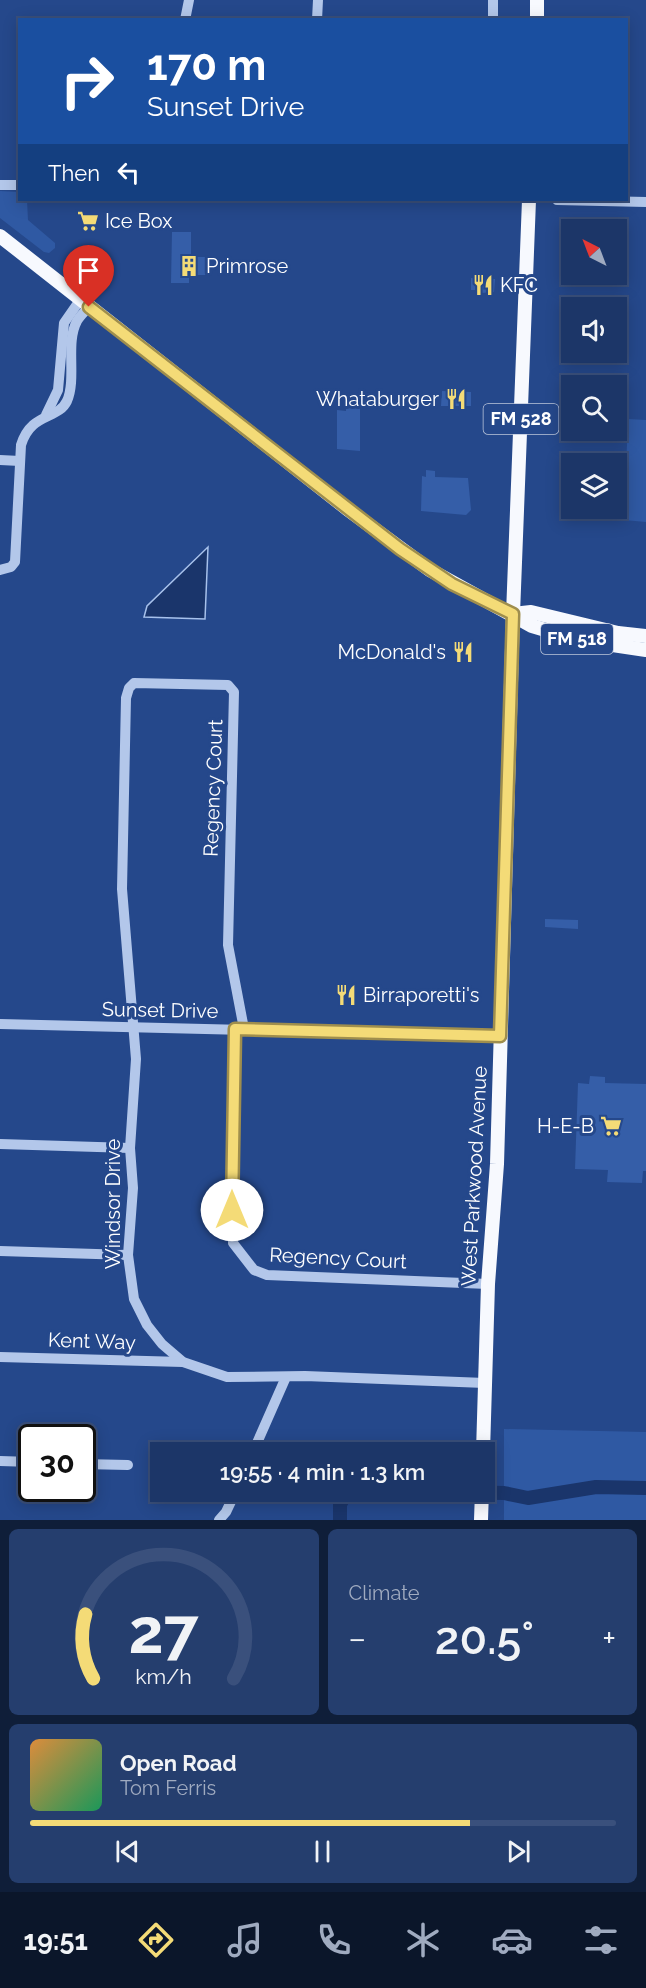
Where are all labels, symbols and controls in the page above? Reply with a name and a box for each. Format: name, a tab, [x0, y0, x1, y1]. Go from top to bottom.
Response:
text: 170 m	[147, 41, 266, 90]
icon: right	[48, 42, 126, 120]
text: Sunset Drive	[147, 91, 304, 122]
icon: left	[112, 156, 145, 189]
text: Then	[48, 160, 100, 186]
supermarket icon: Ice Box	[76, 209, 100, 233]
place label: Ice Box	[105, 209, 172, 233]
north arrow	[561, 219, 627, 285]
map controls	[561, 219, 627, 519]
pin	[63, 245, 114, 307]
icon: arrive	[72, 254, 105, 287]
building icon: Primrose	[177, 254, 201, 278]
place label: Primrose	[206, 254, 288, 278]
restaurant icon: KFC	[471, 273, 495, 297]
place label: KFC	[500, 273, 538, 297]
button: sound	[561, 297, 627, 363]
button: search	[561, 375, 627, 441]
place label: Whataburger	[316, 387, 439, 411]
restaurant icon: Whataburger	[444, 387, 468, 411]
road number: FM 528	[484, 404, 558, 434]
button: layers	[561, 453, 627, 519]
road number: FM 518	[541, 624, 613, 654]
place label: McDonald's	[338, 640, 446, 664]
restaurant icon: McDonald's	[451, 640, 475, 664]
street label: Regency Court	[199, 718, 227, 857]
restaurant icon: Birraporetti's	[334, 983, 358, 1007]
place label: Birraporetti's	[363, 983, 479, 1007]
street label: Sunset Drive	[102, 997, 219, 1023]
street label: West Parkwood Avenue	[456, 1065, 492, 1287]
place label: H-E-B	[537, 1114, 594, 1138]
supermarket icon: H-E-B	[599, 1114, 623, 1138]
street label: Windsor Drive	[101, 1139, 125, 1269]
position arrow	[200, 1178, 264, 1242]
street label: Regency Court	[269, 1242, 408, 1274]
street label: Kent Way	[48, 1327, 137, 1355]
speed limit sign: 30	[18, 1424, 96, 1502]
text: 19:55 · 4 min · 1.3 km	[220, 1459, 425, 1485]
text: Climate	[349, 1581, 420, 1605]
text: 27	[129, 1594, 200, 1668]
text: 20.5°	[435, 1612, 534, 1665]
text: −	[349, 1619, 366, 1658]
text: +	[602, 1619, 616, 1658]
text: km/h	[135, 1664, 192, 1689]
text: Open Road	[120, 1750, 237, 1776]
text: Tom Ferris	[120, 1776, 216, 1800]
icon: previous	[111, 1835, 144, 1868]
icon: pause	[306, 1835, 339, 1868]
icon: next	[502, 1835, 535, 1868]
icon: directions	[135, 1919, 177, 1961]
icon: music	[224, 1919, 266, 1961]
icon: phone	[313, 1919, 355, 1961]
icon: climate	[402, 1919, 444, 1961]
icon: car	[491, 1919, 533, 1961]
icon: filters	[580, 1919, 622, 1961]
text: 19:51	[24, 1925, 88, 1956]

